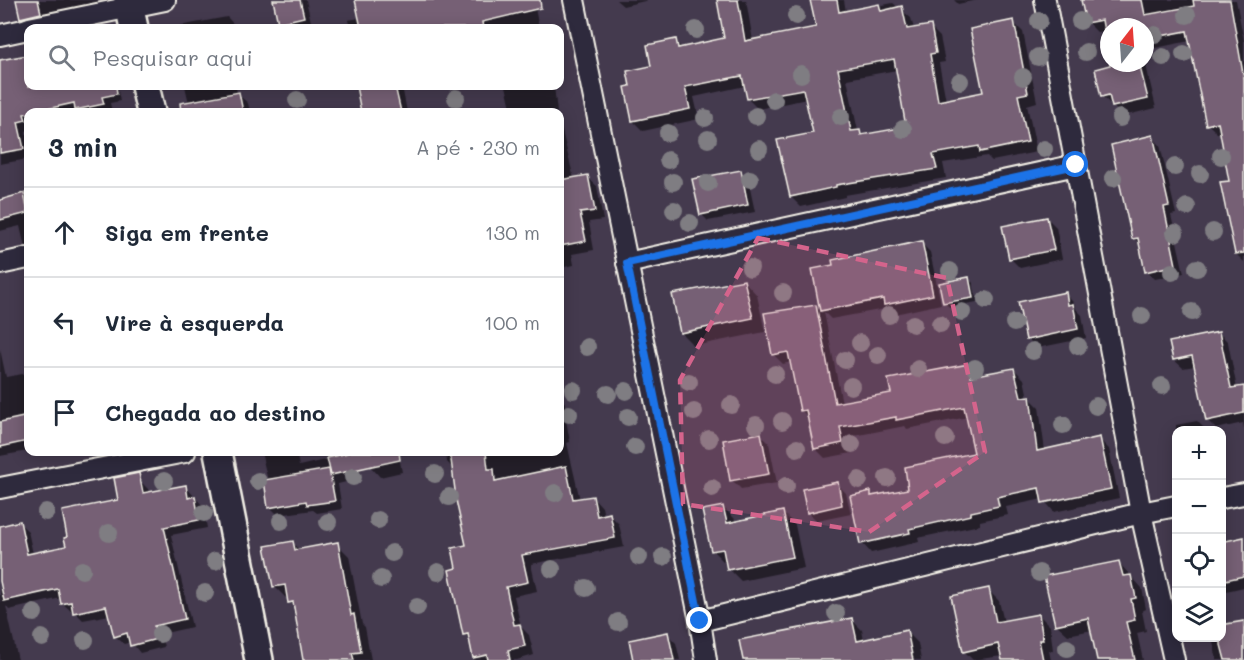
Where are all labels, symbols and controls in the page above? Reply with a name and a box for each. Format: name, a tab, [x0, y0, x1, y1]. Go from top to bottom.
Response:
north arrow	[1100, 18, 1154, 72]
search box	[24, 24, 564, 90]
icon: search	[45, 41, 78, 74]
text: Pesquisar aqui	[93, 43, 253, 72]
text: 3 min	[48, 130, 117, 164]
text: A pé · 230 m	[416, 134, 540, 160]
route start	[1062, 151, 1088, 177]
icon: ahead	[48, 216, 81, 249]
text: Siga em frente	[105, 218, 269, 247]
text: 130 m	[485, 219, 540, 245]
icon: left	[48, 306, 81, 339]
text: Vire à esquerda	[105, 308, 284, 337]
text: 100 m	[484, 309, 540, 335]
icon: arrive	[48, 396, 81, 429]
text: Chegada ao destino	[105, 398, 325, 427]
map controls	[1172, 426, 1226, 642]
button: +	[1172, 426, 1226, 480]
button: −	[1172, 480, 1226, 534]
button: locate	[1172, 534, 1226, 588]
button: layers	[1172, 588, 1226, 642]
route end	[686, 607, 712, 633]

